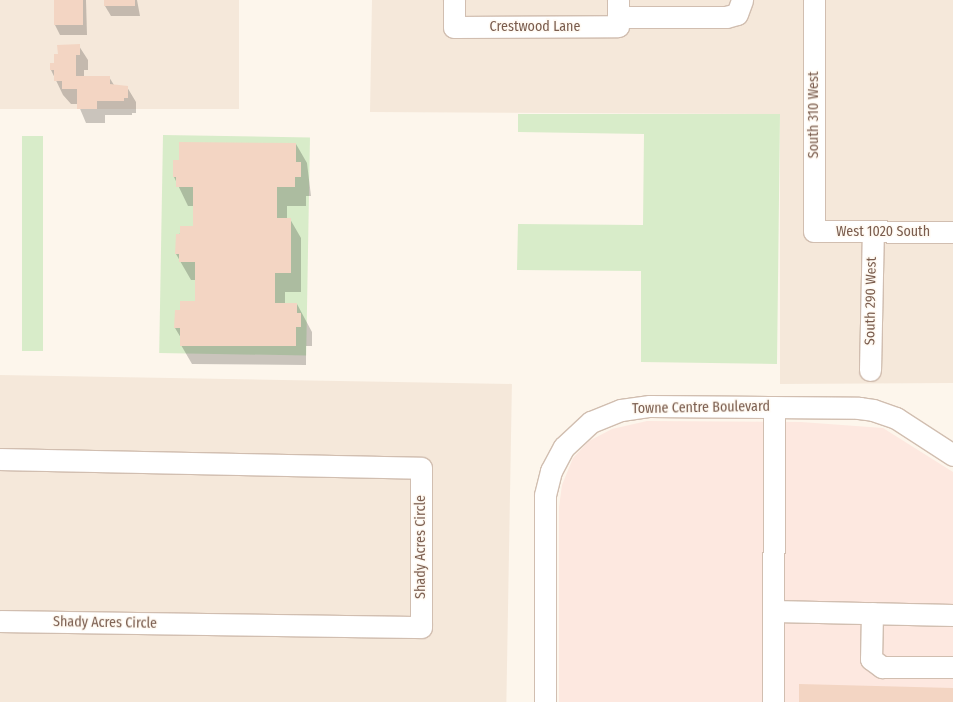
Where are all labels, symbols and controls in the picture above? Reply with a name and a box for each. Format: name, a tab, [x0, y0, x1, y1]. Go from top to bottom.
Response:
street label: Crestwood Lane	[490, 19, 580, 35]
street label: South 310 West	[806, 72, 822, 158]
street label: West 1020 South	[836, 224, 930, 240]
street label: South 290 West	[862, 257, 880, 345]
street label: Towne Centre Boulevard	[632, 398, 770, 418]
street label: Shady Acres Circle	[413, 495, 429, 599]
street label: Shady Acres Circle	[53, 614, 157, 632]

